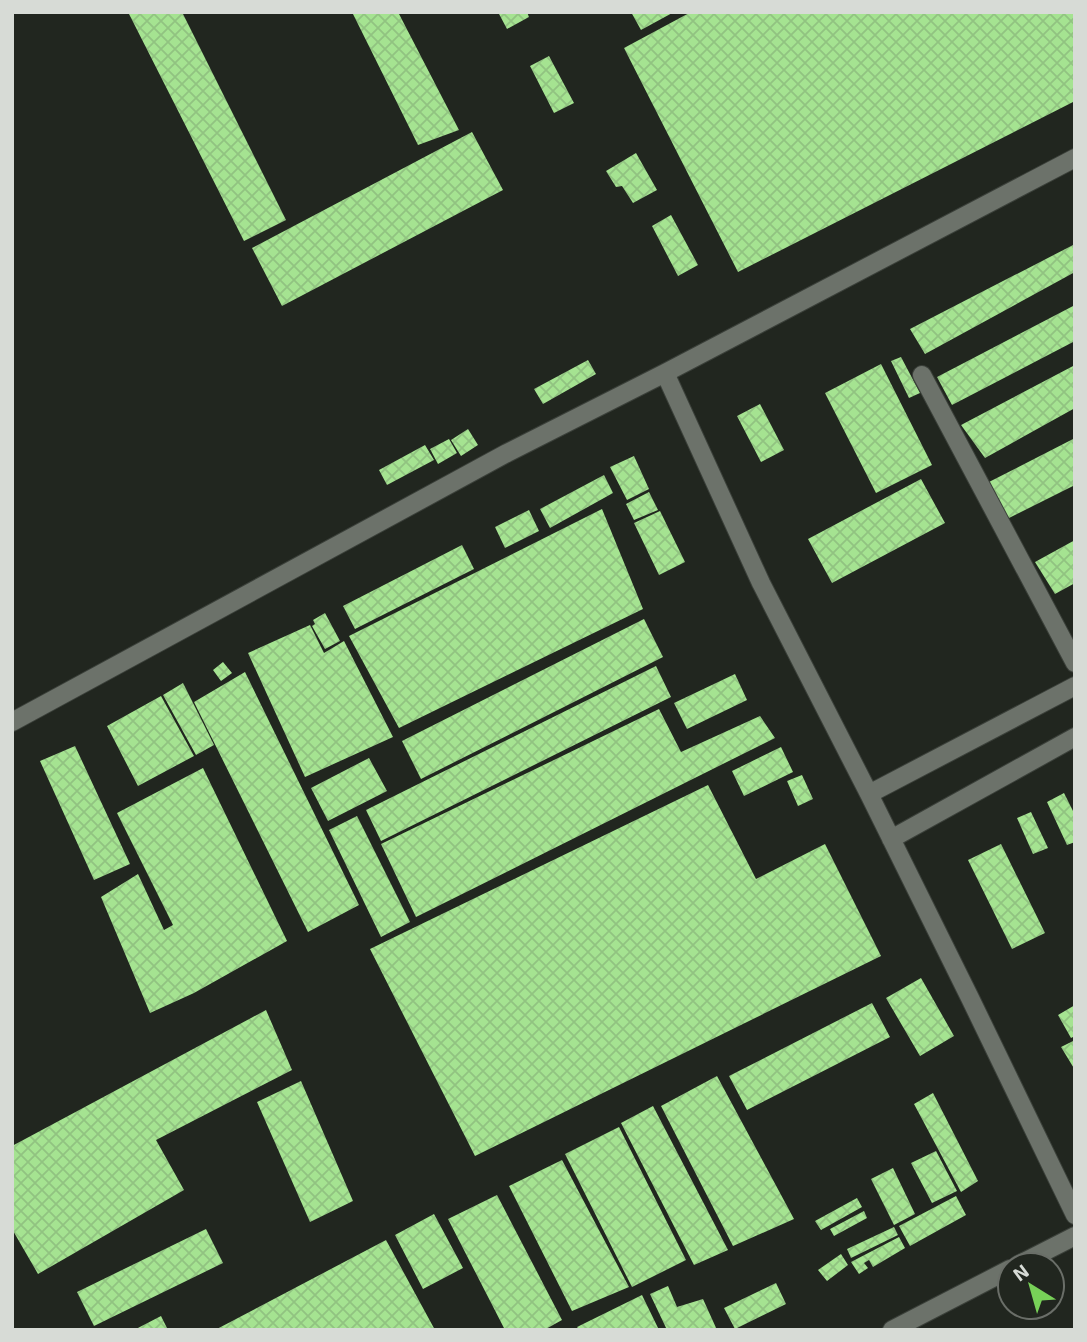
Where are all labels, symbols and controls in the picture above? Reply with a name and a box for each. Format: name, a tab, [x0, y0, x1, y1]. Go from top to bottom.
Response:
north arrow	[996, 1251, 1066, 1321]
text: N	[1008, 1259, 1033, 1285]

